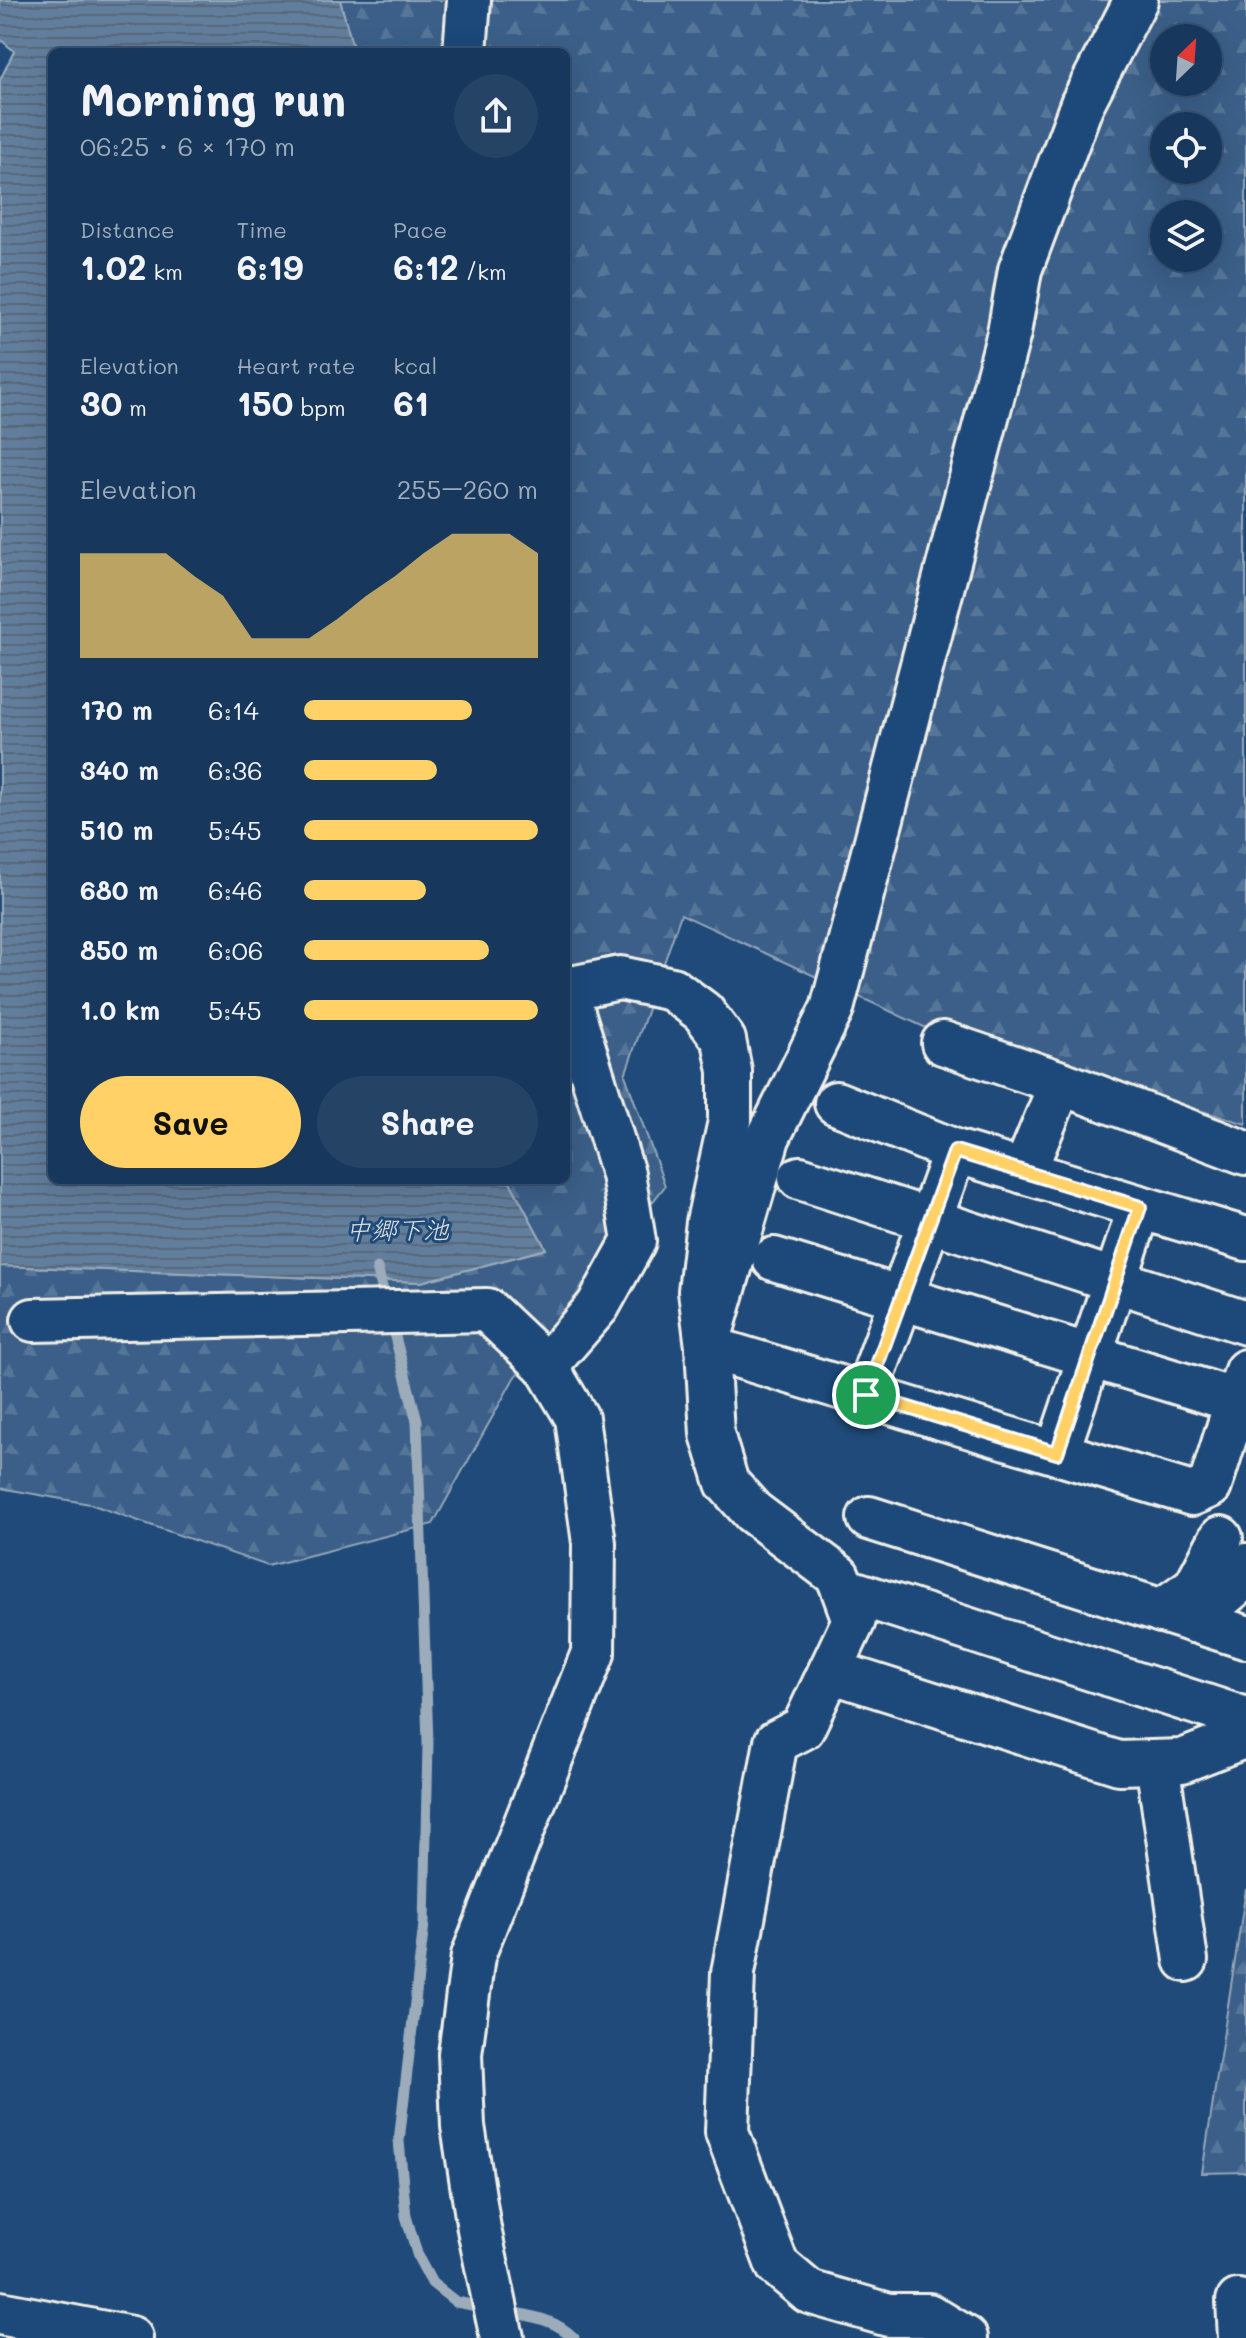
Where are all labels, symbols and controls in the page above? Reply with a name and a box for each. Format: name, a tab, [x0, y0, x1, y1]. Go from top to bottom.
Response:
north arrow	[1150, 24, 1222, 96]
map controls	[1150, 24, 1222, 272]
text: Morning run	[80, 70, 346, 127]
button: share	[454, 74, 538, 158]
button: locate	[1150, 112, 1222, 184]
text: 06:25 · 6 × 170 m	[80, 129, 295, 163]
button: layers	[1150, 200, 1222, 272]
text: Distance	[80, 215, 175, 244]
text: Time	[237, 215, 287, 244]
text: Pace	[393, 215, 447, 244]
text: 1.02	[80, 244, 146, 289]
text: 6:19	[237, 244, 304, 289]
text: 6:12	[393, 244, 459, 289]
text: km	[146, 257, 183, 286]
text: /km	[459, 257, 507, 286]
text: Elevation	[80, 351, 179, 380]
text: Heart rate	[237, 351, 355, 380]
text: kcal	[393, 351, 437, 380]
text: 30	[80, 380, 122, 425]
text: 150	[237, 380, 293, 425]
text: 61	[393, 380, 429, 425]
text: m	[122, 393, 147, 422]
text: bpm	[293, 393, 346, 422]
text: Elevation	[80, 472, 197, 506]
text: 255–260 m	[397, 472, 538, 506]
text: 170 m	[80, 693, 153, 727]
text: 6:14	[208, 693, 259, 727]
text: 340 m	[80, 753, 159, 787]
text: 6:36	[208, 753, 263, 787]
text: 510 m	[80, 813, 153, 847]
text: 5:45	[208, 813, 262, 847]
text: 680 m	[80, 873, 159, 907]
text: 6:46	[208, 873, 263, 907]
text: 850 m	[80, 933, 158, 967]
text: 6:06	[208, 933, 264, 967]
text: 1.0 km	[80, 993, 160, 1027]
text: 5:45	[208, 993, 262, 1027]
button: Save	[80, 1076, 301, 1168]
button: Share	[317, 1076, 538, 1168]
water label: 中郷下池	[345, 1212, 450, 1246]
pin	[832, 1361, 900, 1429]
icon: arrive	[844, 1373, 888, 1417]

